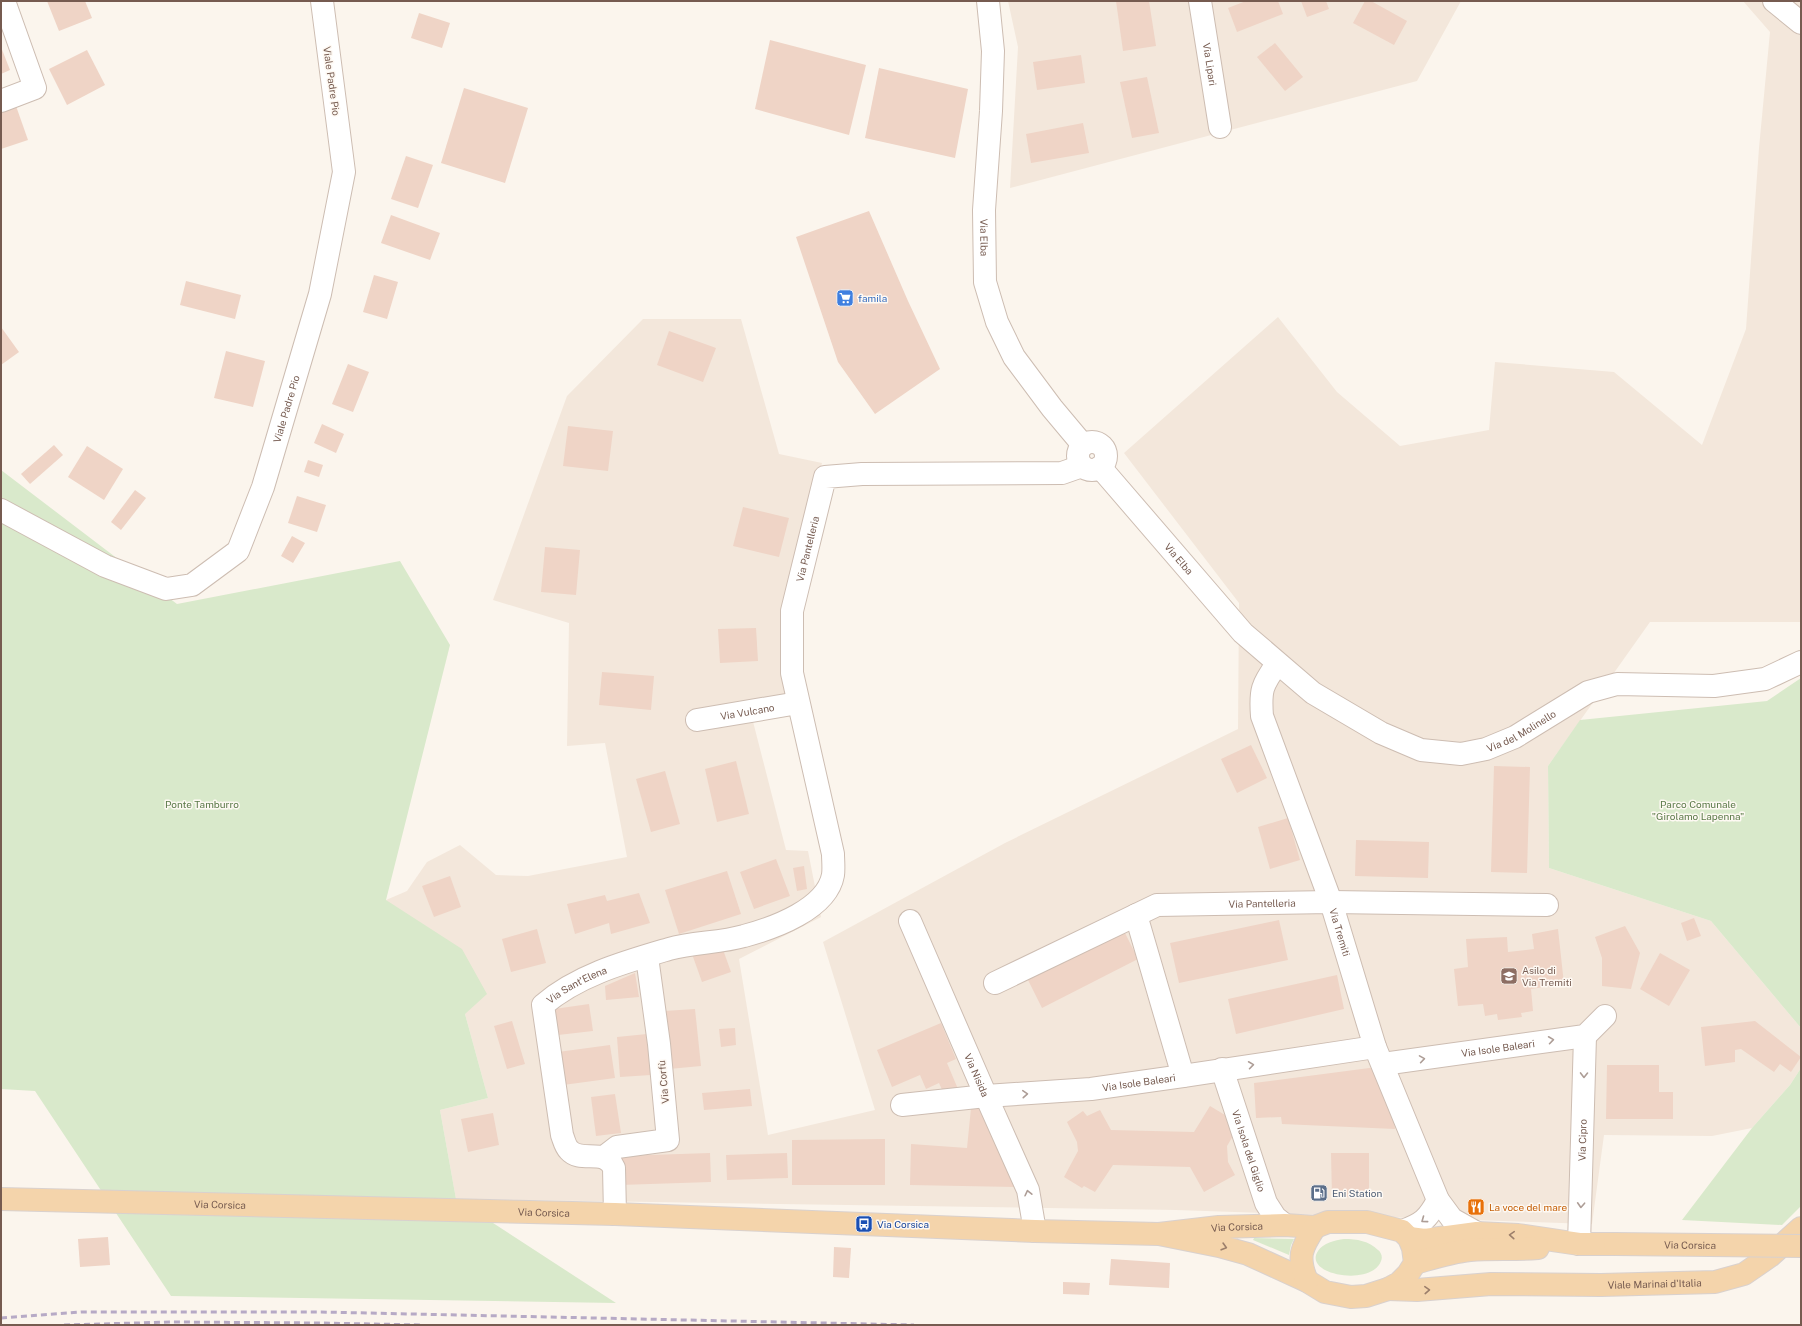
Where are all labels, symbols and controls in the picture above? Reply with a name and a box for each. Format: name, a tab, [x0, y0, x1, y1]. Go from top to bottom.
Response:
street label: Via Lipari	[1201, 42, 1219, 87]
street label: Viale Padre Pio	[321, 46, 343, 117]
street label: Via Elba	[978, 219, 991, 256]
supermarket icon: famila	[835, 288, 855, 308]
place label: famila	[858, 292, 887, 304]
street label: Viale Padre Pio	[270, 373, 302, 444]
street label: Via Pantelleria	[793, 515, 821, 583]
street label: Via Elba	[1162, 540, 1196, 577]
street label: Via Vulcano	[719, 701, 776, 722]
street label: Via del Molinello	[1485, 707, 1558, 754]
park label: Ponte Tamburro	[165, 798, 239, 810]
park label: Parco Comunale "Girolamo Lapenna"	[1652, 798, 1744, 822]
street label: Via Pantelleria	[1228, 897, 1296, 910]
street label: Via Tremiti	[1327, 907, 1353, 958]
street label: Via Sant'Elena	[544, 964, 608, 1006]
place label: Asilo di Via Tremiti	[1522, 964, 1572, 988]
school or university icon: Asilo di Via Tremiti	[1499, 966, 1519, 986]
one-way arrow	[1548, 1036, 1554, 1045]
street label: Via Isole Baleari	[1460, 1037, 1535, 1059]
street label: Via Nisida	[962, 1051, 992, 1099]
one-way arrow	[1419, 1055, 1425, 1063]
street label: Via Corfù	[655, 1060, 671, 1104]
one-way arrow	[1248, 1061, 1254, 1070]
street label: Via Isole Baleari	[1101, 1071, 1176, 1093]
one-way arrow	[1580, 1072, 1588, 1078]
one-way arrow	[1022, 1089, 1028, 1098]
street label: Via Isola del Giglio	[1230, 1108, 1268, 1194]
street label: Via Cipro	[1575, 1118, 1589, 1161]
fuel station icon: Eni Station	[1309, 1183, 1329, 1203]
place label: Eni Station	[1332, 1187, 1382, 1199]
one-way arrow	[1025, 1190, 1033, 1196]
restaurant icon: La voce del mare	[1466, 1197, 1486, 1217]
street label: Via Corsica	[194, 1198, 246, 1211]
place label: La voce del mare	[1489, 1201, 1567, 1213]
one-way arrow	[1577, 1202, 1585, 1208]
street label: Via Corsica	[518, 1206, 570, 1219]
bus stop icon: Via Corsica	[854, 1214, 874, 1234]
one-way arrow	[1421, 1215, 1428, 1223]
place label: Via Corsica	[877, 1218, 929, 1230]
street label: Via Corsica	[1210, 1220, 1263, 1234]
one-way arrow	[1509, 1231, 1515, 1239]
street label: Via Corsica	[1664, 1239, 1716, 1251]
one-way arrow	[1220, 1242, 1227, 1251]
street label: Viale Marinai d'Italia	[1608, 1276, 1702, 1291]
one-way arrow	[1424, 1285, 1430, 1294]

